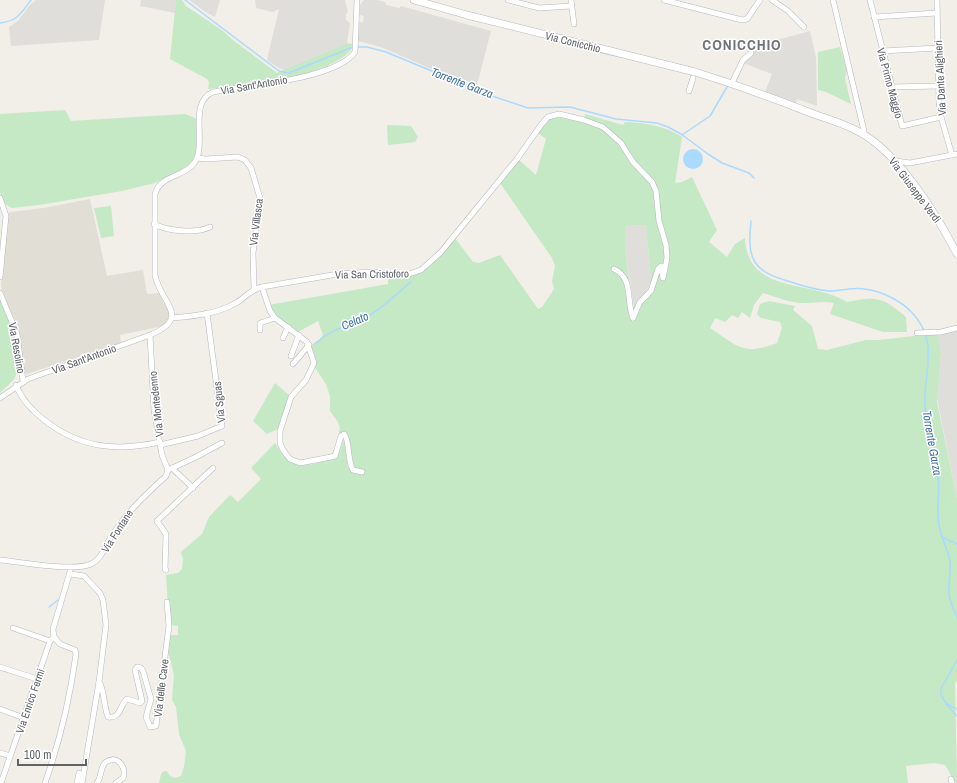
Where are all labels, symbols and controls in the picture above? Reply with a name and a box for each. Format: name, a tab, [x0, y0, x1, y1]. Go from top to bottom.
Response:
street label: Via Conicchio	[544, 28, 602, 56]
district label: CONICCHIO	[702, 34, 782, 55]
street label: Via Dante Alighieri	[931, 40, 949, 116]
street label: Via Primo Maggio	[874, 46, 906, 120]
water label: Torrente Garza	[429, 64, 496, 102]
street label: Via Sant'Antonio	[220, 72, 288, 98]
street label: Via Giuseppe Verdi	[886, 154, 944, 226]
street label: Via Villasca	[246, 198, 266, 246]
street label: Via San Cristoforo	[335, 266, 409, 282]
water label: Celato	[339, 308, 372, 334]
street label: Via Resolino	[6, 321, 28, 375]
street label: Via Sant'Antonio	[50, 341, 118, 377]
street label: Via Montedenno	[146, 370, 166, 438]
street label: Via Sguas	[210, 380, 228, 423]
water label: Torrente Garza	[918, 409, 946, 477]
street label: Via Fontane	[98, 507, 136, 555]
street label: Via delle Cave	[150, 658, 172, 718]
street label: Via Enrico Fermi	[12, 667, 48, 735]
scale bar	[18, 741, 86, 767]
text: 100 m	[24, 747, 51, 763]

